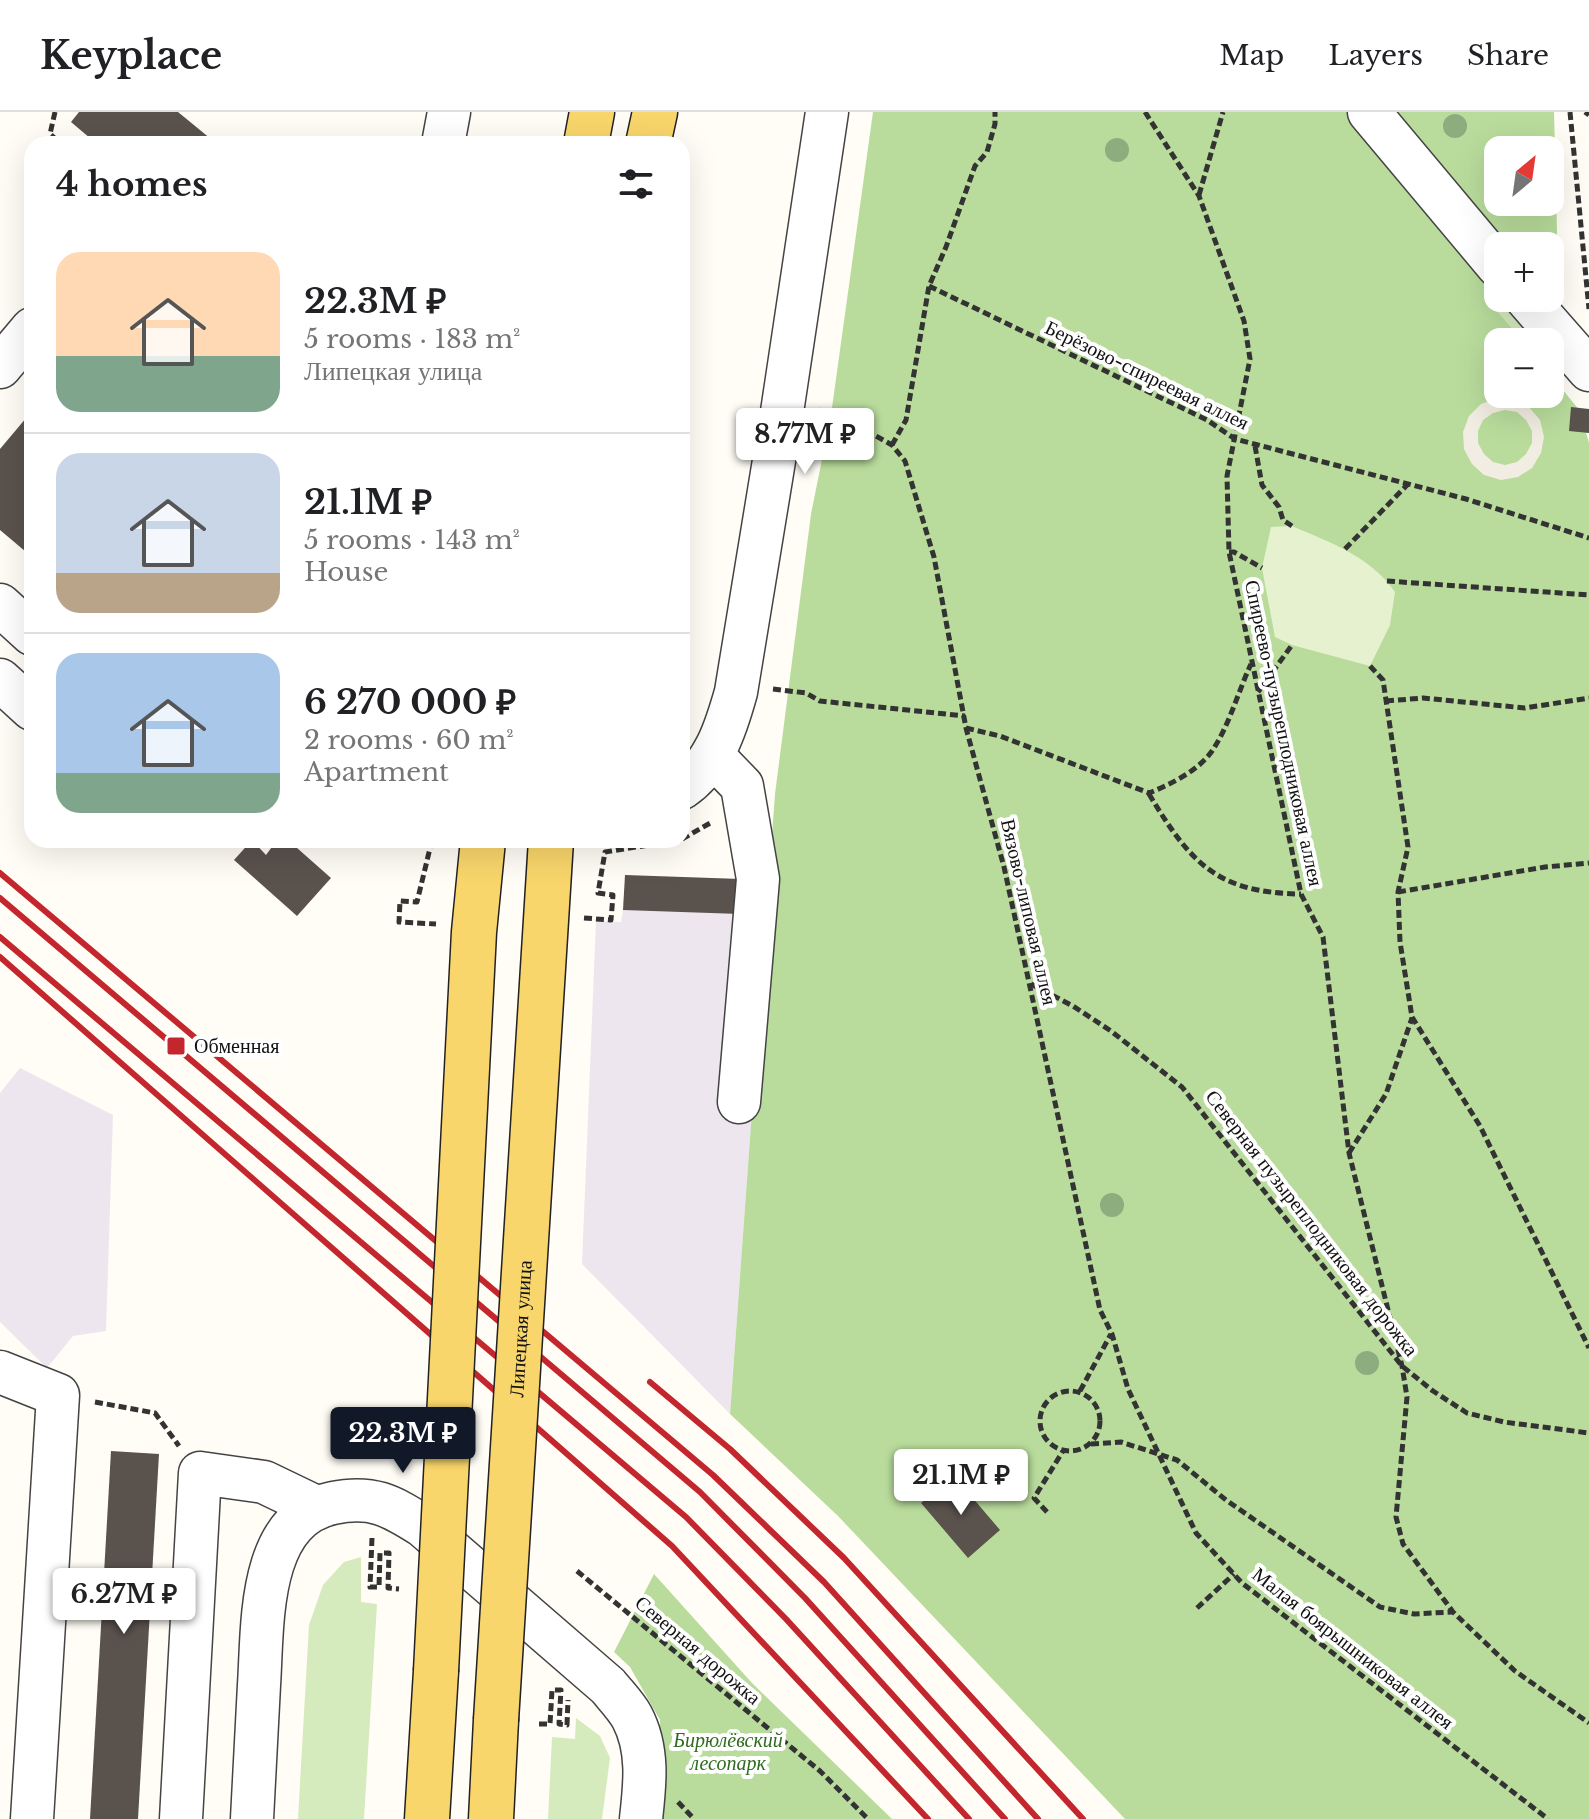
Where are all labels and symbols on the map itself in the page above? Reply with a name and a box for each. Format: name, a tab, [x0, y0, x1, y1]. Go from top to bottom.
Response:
north arrow	[1484, 136, 1564, 216]
street label: Берёзово-спиреевая аллея	[1041, 315, 1253, 435]
pin: 8.77M ₽	[731, 408, 879, 476]
street label: Спиреево-пузыреплодниковая аллея	[1240, 578, 1328, 888]
street label: Вязово-липовая аллея	[996, 817, 1062, 1007]
place label: Обменная	[194, 1034, 279, 1058]
marker: Обменная	[165, 1035, 187, 1057]
street label: Северная пузыреплодниковая дорожка	[1201, 1085, 1424, 1361]
street label: Липецкая улица	[504, 1259, 537, 1398]
pin: 22.3M ₽	[329, 1407, 477, 1475]
pin: 21.1M ₽	[887, 1449, 1035, 1517]
street label: Малая боярышниковая аллея	[1248, 1562, 1458, 1734]
pin: 6.27M ₽	[50, 1568, 198, 1636]
street label: Северная дорожка	[630, 1590, 766, 1710]
park label: Бирюлёвский лесопарк	[672, 1728, 783, 1775]

